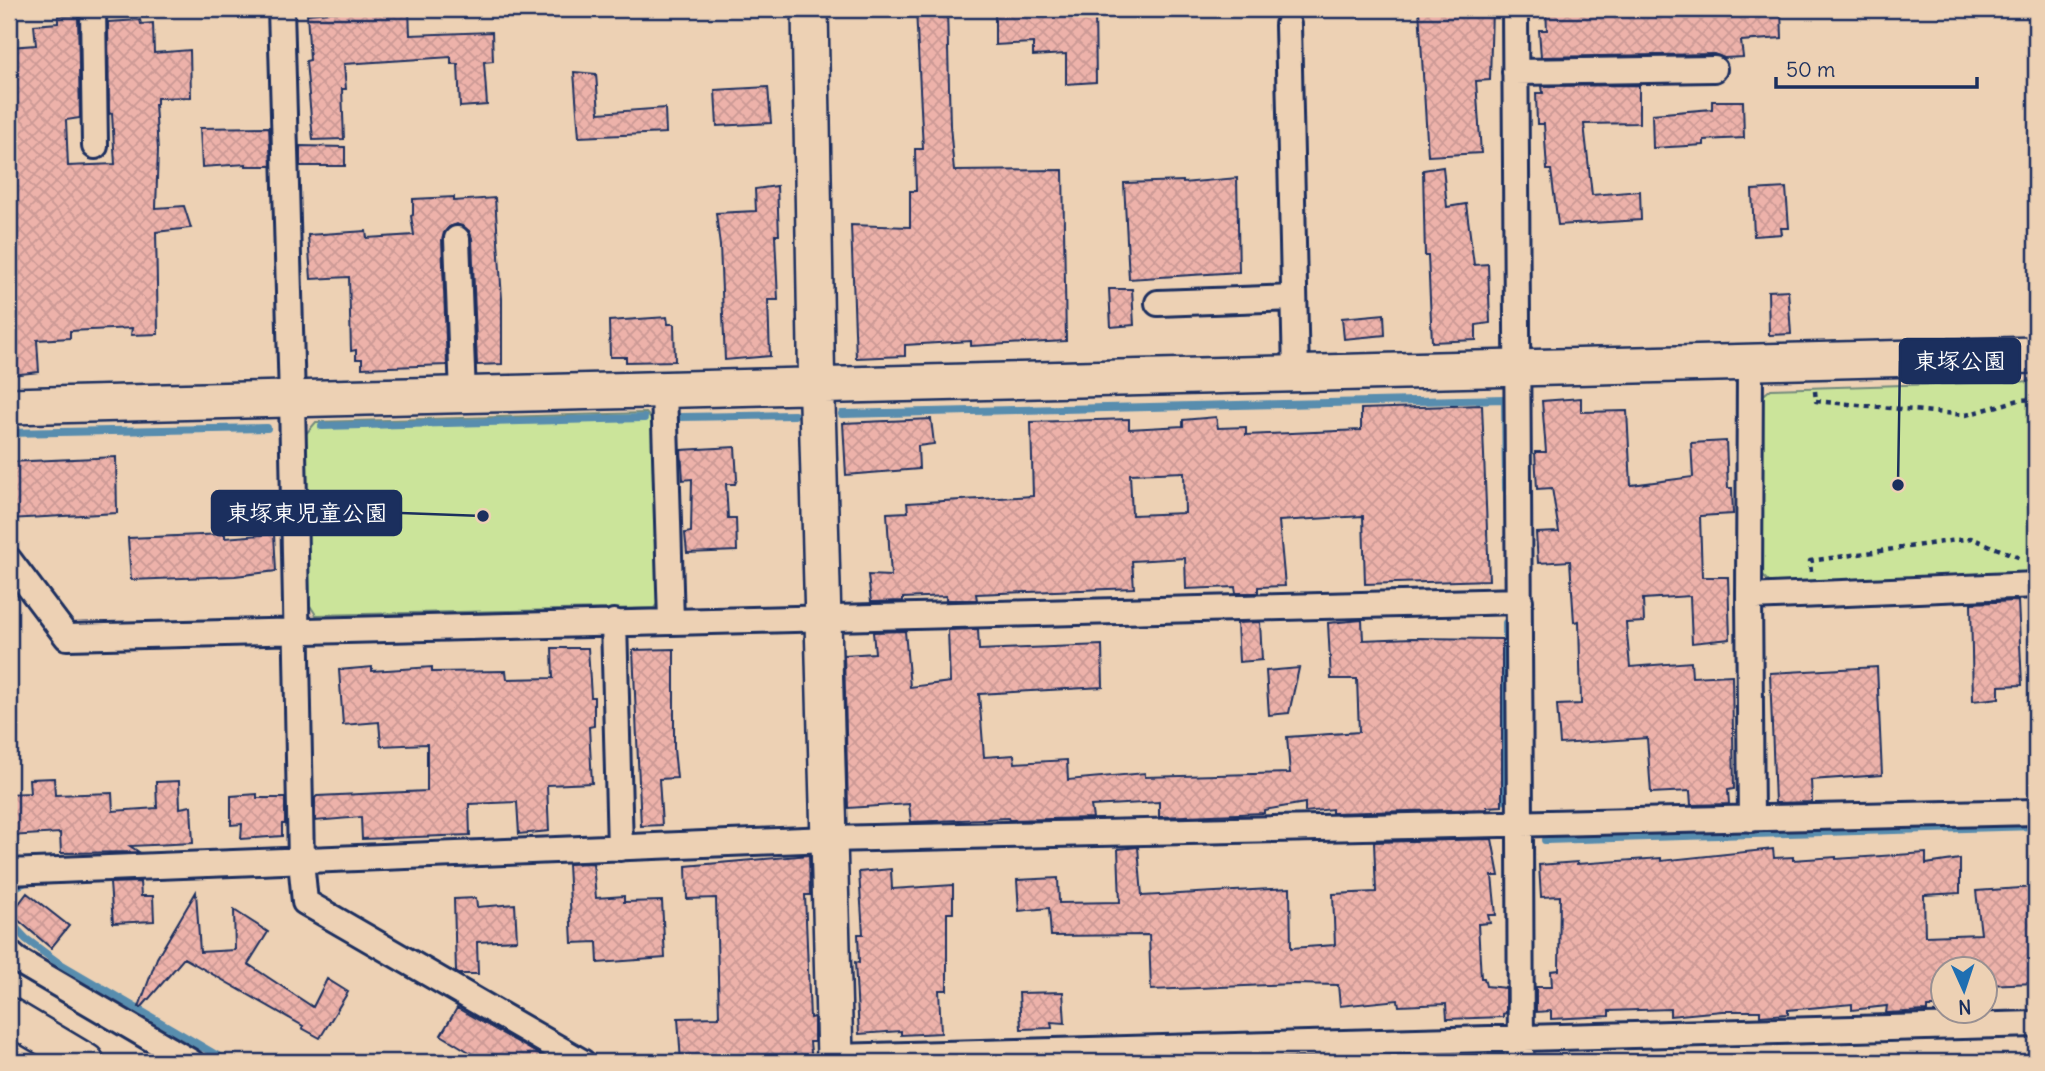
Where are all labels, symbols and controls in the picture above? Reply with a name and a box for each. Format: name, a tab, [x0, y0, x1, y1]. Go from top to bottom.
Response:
scale bar	[1776, 46, 1977, 90]
text: 50 m	[1786, 56, 1835, 83]
callout: 東塚公園	[1900, 339, 2020, 383]
text: 東塚公園	[1914, 346, 2006, 375]
callout: 東塚東児童公園	[212, 491, 401, 535]
text: 東塚東児童公園	[227, 498, 388, 527]
north arrow	[1930, 956, 2000, 1026]
text: N	[1958, 995, 1972, 1019]

